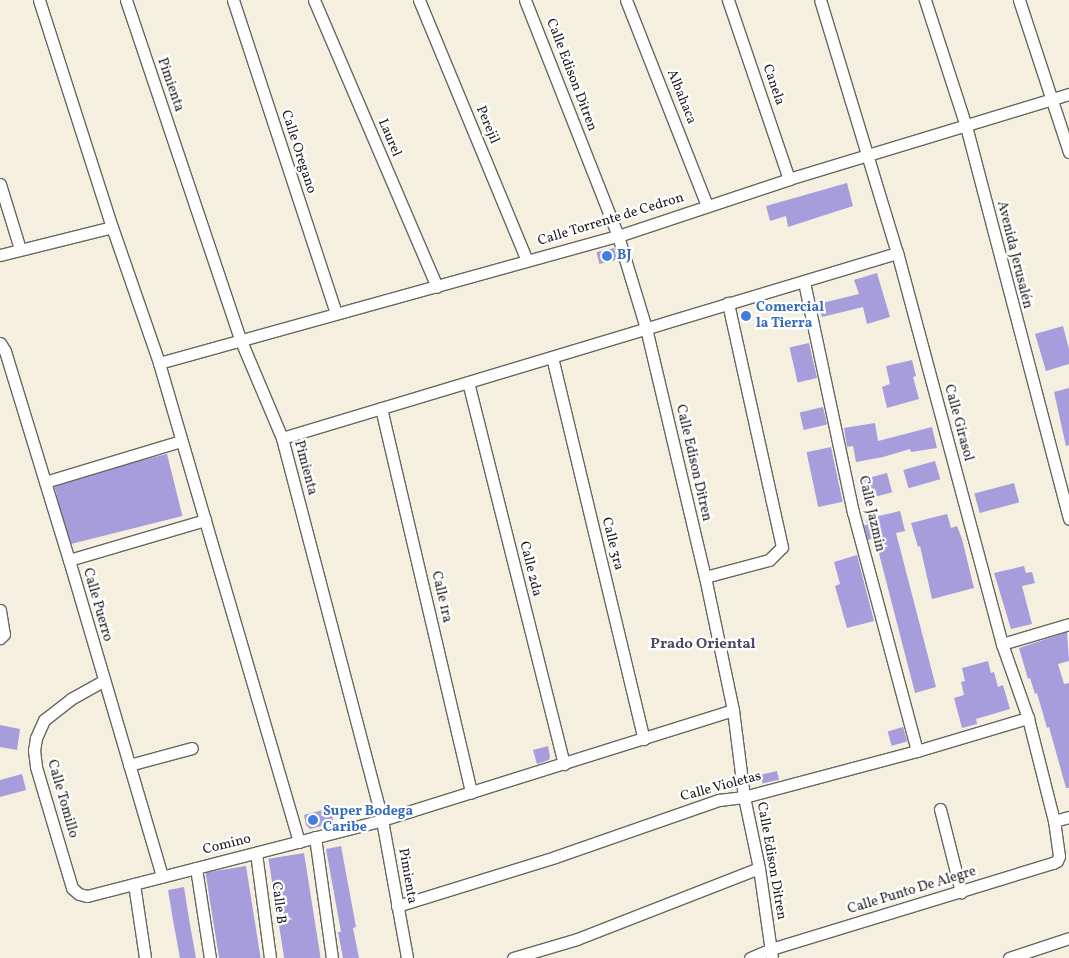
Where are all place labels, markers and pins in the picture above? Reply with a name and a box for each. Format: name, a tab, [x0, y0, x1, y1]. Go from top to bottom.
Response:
place label: BJ	[617, 248, 631, 264]
marker: BJ	[601, 250, 613, 262]
place label: Comercial la Tierra	[756, 300, 824, 332]
marker: Comercial la Tierra	[740, 310, 752, 322]
place label: Super Bodega Caribe	[323, 804, 413, 836]
marker: Super Bodega Caribe	[307, 814, 319, 826]

